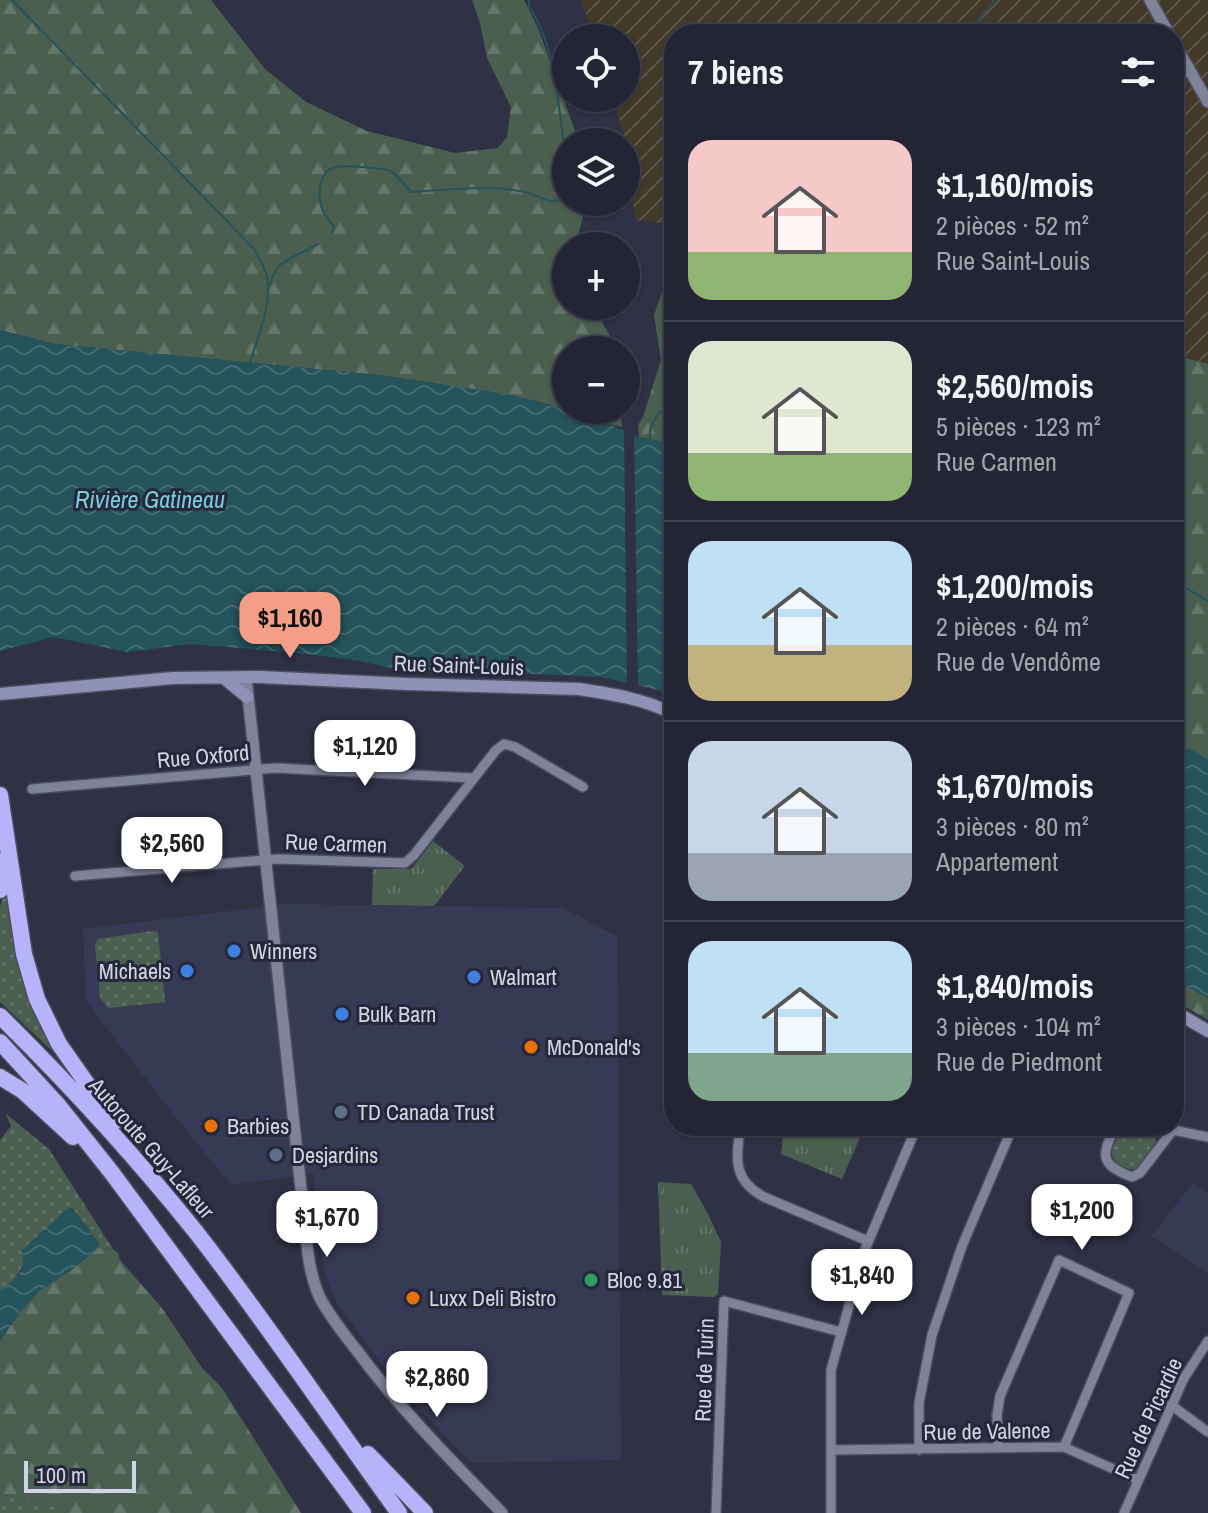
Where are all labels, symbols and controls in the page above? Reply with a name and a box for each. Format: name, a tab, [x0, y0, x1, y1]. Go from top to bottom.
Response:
map controls	[552, 24, 640, 424]
button: locate	[552, 24, 640, 112]
text: 7 biens	[688, 49, 784, 95]
icon: filters	[1116, 50, 1160, 94]
button: layers	[552, 128, 640, 216]
text: $1,160/mois	[936, 162, 1094, 208]
icon: home	[752, 172, 848, 268]
text: 2 pièces · 52 m²	[936, 208, 1089, 243]
button: +	[552, 232, 640, 320]
text: Rue Saint-Louis	[936, 243, 1090, 278]
button: −	[552, 336, 640, 424]
text: $2,560/mois	[936, 363, 1094, 409]
icon: home	[752, 373, 848, 469]
text: 5 pièces · 123 m²	[936, 409, 1101, 444]
text: Rue Carmen	[936, 444, 1057, 479]
water label: Rivière Gatineau	[75, 483, 225, 515]
text: $1,200/mois	[936, 563, 1094, 609]
icon: home	[752, 573, 848, 669]
pin: $1,160	[225, 592, 355, 660]
text: $1,160	[257, 600, 323, 635]
text: 2 pièces · 64 m²	[936, 609, 1089, 644]
text: Rue de Vendôme	[936, 644, 1101, 679]
street label: Rue Saint-Louis	[393, 648, 525, 682]
pin: $1,120	[300, 720, 430, 788]
text: $1,120	[332, 728, 398, 763]
street label: Rue Oxford	[156, 737, 250, 775]
text: $1,670/mois	[936, 763, 1094, 809]
icon: home	[752, 773, 848, 869]
text: 3 pièces · 80 m²	[936, 809, 1089, 844]
pin: $2,560	[107, 817, 237, 885]
text: $2,560	[139, 825, 205, 860]
street label: Rue Carmen	[284, 826, 388, 860]
text: Appartement	[936, 844, 1058, 879]
place label: Winners	[250, 936, 317, 966]
marker: Winners	[225, 942, 243, 960]
place label: Michaels	[99, 956, 171, 986]
marker: Michaels	[178, 962, 196, 980]
place label: Walmart	[490, 962, 556, 992]
text: $1,840/mois	[936, 963, 1094, 1009]
marker: Walmart	[465, 968, 483, 986]
icon: home	[752, 973, 848, 1069]
place label: Bulk Barn	[358, 999, 436, 1029]
marker: Bulk Barn	[333, 1005, 351, 1023]
text: 3 pièces · 104 m²	[936, 1009, 1101, 1044]
place label: McDonald's	[547, 1032, 641, 1062]
marker: McDonald's	[522, 1038, 540, 1056]
text: Rue de Piedmont	[936, 1044, 1102, 1079]
street label: Autoroute Guy-Lafleur	[82, 1070, 222, 1225]
place label: TD Canada Trust	[357, 1097, 494, 1127]
marker: TD Canada Trust	[332, 1103, 350, 1121]
place label: Barbies	[227, 1111, 289, 1141]
marker: Barbies	[202, 1117, 220, 1135]
place label: Desjardins	[292, 1140, 378, 1170]
marker: Desjardins	[267, 1146, 285, 1164]
pin: $1,200	[1017, 1184, 1147, 1252]
pin: $1,670	[262, 1191, 392, 1259]
text: $1,200	[1049, 1192, 1115, 1227]
text: $1,670	[294, 1199, 360, 1234]
pin: $1,840	[797, 1249, 927, 1317]
text: $1,840	[829, 1257, 895, 1292]
place label: Bloc 9.81	[607, 1265, 682, 1295]
marker: Bloc 9.81	[582, 1271, 600, 1289]
place label: Luxx Deli Bistro	[429, 1283, 556, 1313]
marker: Luxx Deli Bistro	[404, 1289, 422, 1307]
street label: Rue de Turin	[687, 1318, 721, 1422]
pin: $2,860	[372, 1351, 502, 1419]
street label: Rue de Picardie	[1107, 1353, 1189, 1483]
text: $2,860	[404, 1359, 470, 1394]
street label: Rue de Valence	[923, 1415, 1051, 1447]
scale bar	[24, 1457, 136, 1493]
text: 100 m	[36, 1460, 86, 1490]

